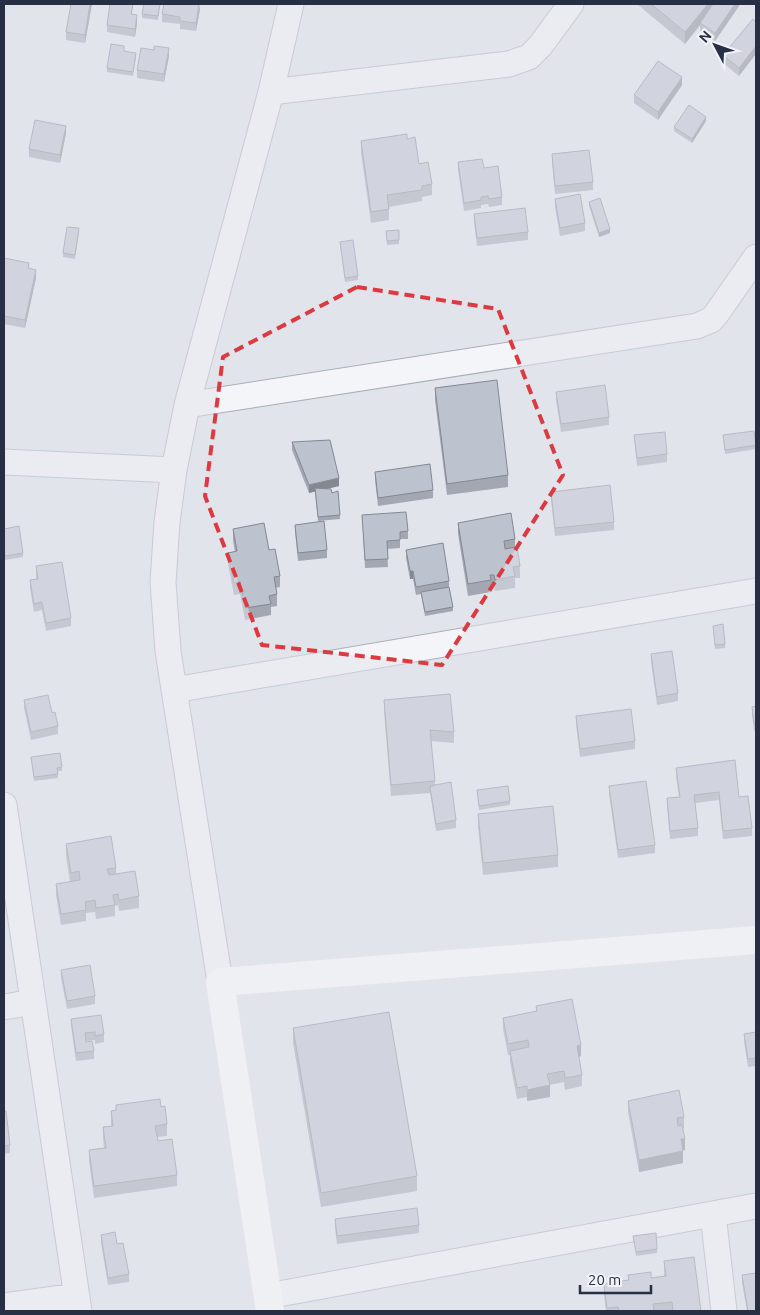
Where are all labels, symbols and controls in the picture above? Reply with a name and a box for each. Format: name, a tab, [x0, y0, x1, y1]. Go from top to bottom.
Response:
north arrow	[690, 20, 740, 70]
text: N	[696, 27, 715, 46]
scale bar	[580, 1262, 651, 1294]
text: 20 m	[588, 1271, 621, 1288]

